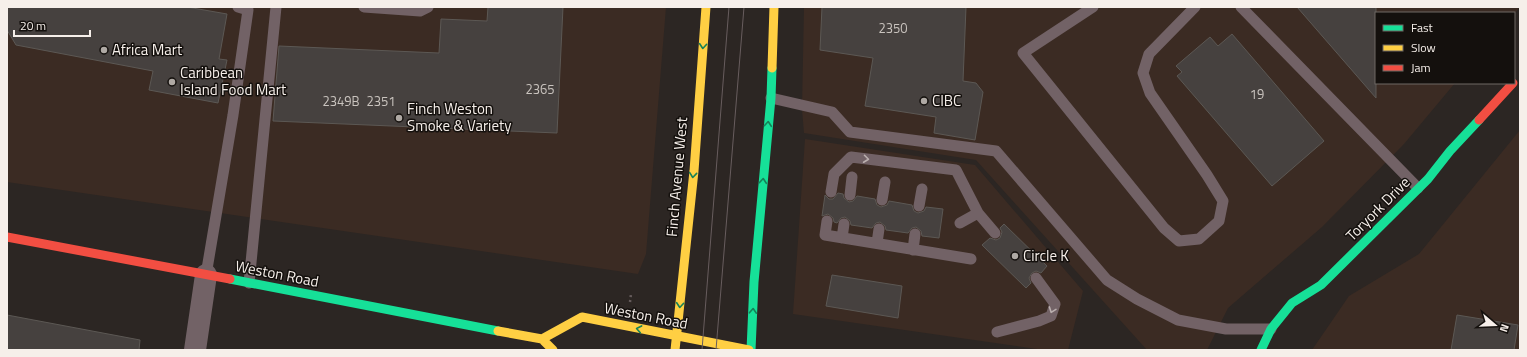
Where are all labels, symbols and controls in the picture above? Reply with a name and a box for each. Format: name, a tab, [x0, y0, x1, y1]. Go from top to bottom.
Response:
scale bar	[14, 12, 90, 38]
legend	[1375, 12, 1515, 84]
text: 20 m	[20, 16, 46, 35]
house number: 2350	[878, 18, 908, 38]
text: Fast	[1411, 18, 1434, 37]
place label: Africa Mart	[112, 38, 183, 61]
text: Slow	[1411, 38, 1436, 57]
one-way arrow	[699, 43, 708, 49]
marker: Africa Mart	[99, 45, 109, 55]
text: Jam	[1411, 58, 1431, 77]
place label: Caribbean Island Food Mart	[180, 61, 287, 101]
marker: Caribbean Island Food Mart	[167, 77, 177, 87]
house number: 2365	[525, 79, 555, 99]
house number: 19	[1250, 84, 1264, 104]
place label: CIBC	[932, 89, 961, 112]
house number: 2349B	[322, 91, 360, 111]
house number: 2351	[366, 91, 396, 111]
marker: CIBC	[919, 96, 929, 106]
place label: Finch Weston Smoke & Variety	[407, 97, 511, 137]
marker: Finch Weston Smoke & Variety	[394, 113, 404, 123]
street label: Finch Avenue West	[660, 115, 693, 238]
one-way arrow	[764, 121, 773, 127]
one-way arrow	[863, 154, 869, 163]
street label: Toryork Drive	[1340, 171, 1415, 246]
one-way arrow	[689, 172, 698, 179]
one-way arrow	[758, 178, 767, 185]
place label: Circle K	[1023, 244, 1069, 267]
marker: Circle K	[1010, 251, 1020, 261]
street label: Weston Road	[233, 254, 321, 293]
street label: Weston Road	[602, 296, 690, 335]
one-way arrow	[675, 302, 684, 308]
north arrow	[1475, 305, 1515, 345]
one-way arrow	[1049, 307, 1057, 314]
one-way arrow	[748, 308, 757, 314]
text: N	[1496, 322, 1513, 334]
one-way arrow	[636, 325, 642, 334]

